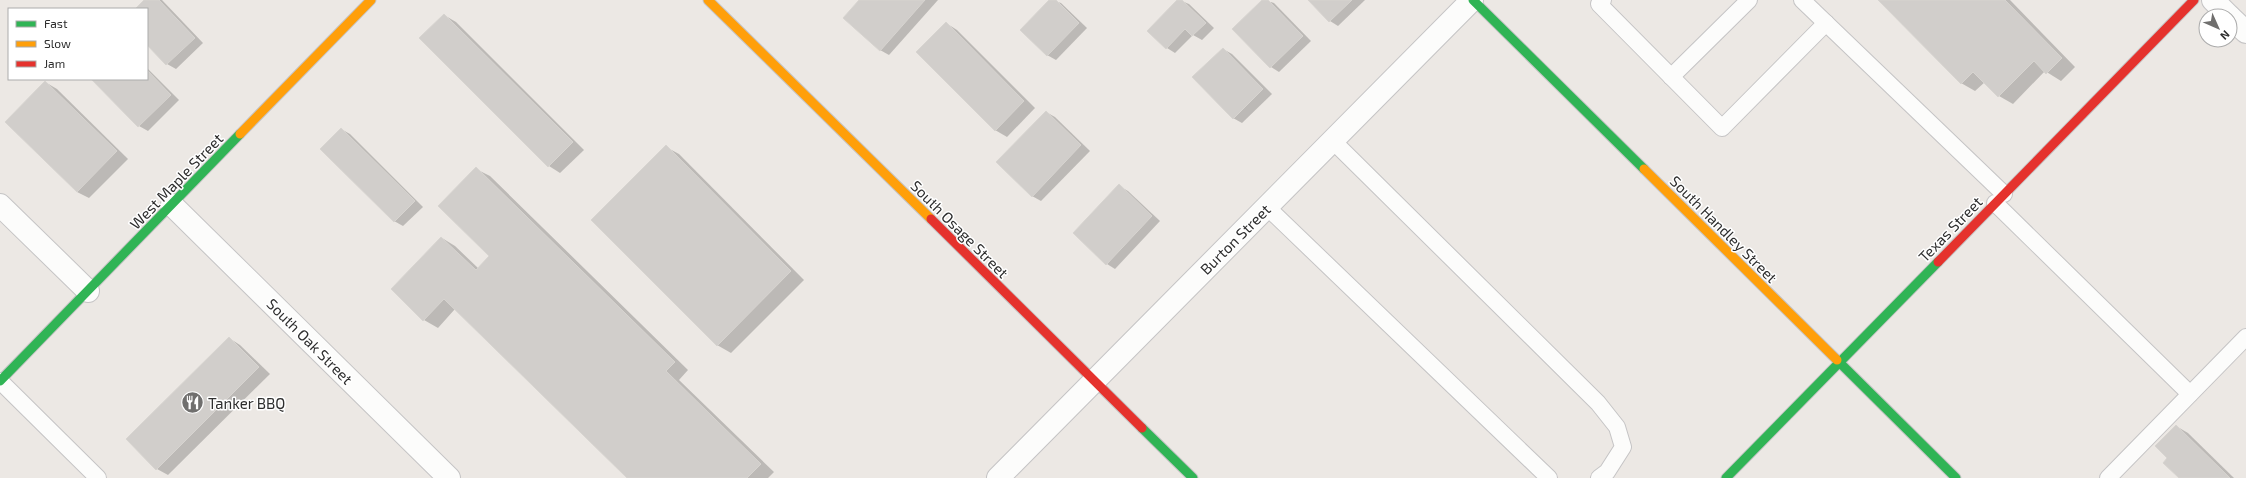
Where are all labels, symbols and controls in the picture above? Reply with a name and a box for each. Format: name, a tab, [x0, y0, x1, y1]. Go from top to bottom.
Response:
legend	[8, 8, 148, 80]
north arrow	[2198, 8, 2238, 48]
text: Fast	[44, 16, 68, 30]
text: N	[2218, 28, 2233, 43]
text: Slow	[44, 36, 71, 50]
text: Jam	[44, 56, 65, 70]
street label: West Maple Street	[126, 129, 227, 233]
street label: South Handley Street	[1667, 172, 1781, 286]
street label: South Osage Street	[907, 176, 1013, 282]
street label: Texas Street	[1914, 192, 1986, 265]
street label: Burton Street	[1196, 200, 1274, 278]
street label: South Oak Street	[263, 294, 357, 388]
restaurant icon: Tanker BBQ	[179, 390, 205, 416]
place label: Tanker BBQ	[208, 394, 285, 413]

